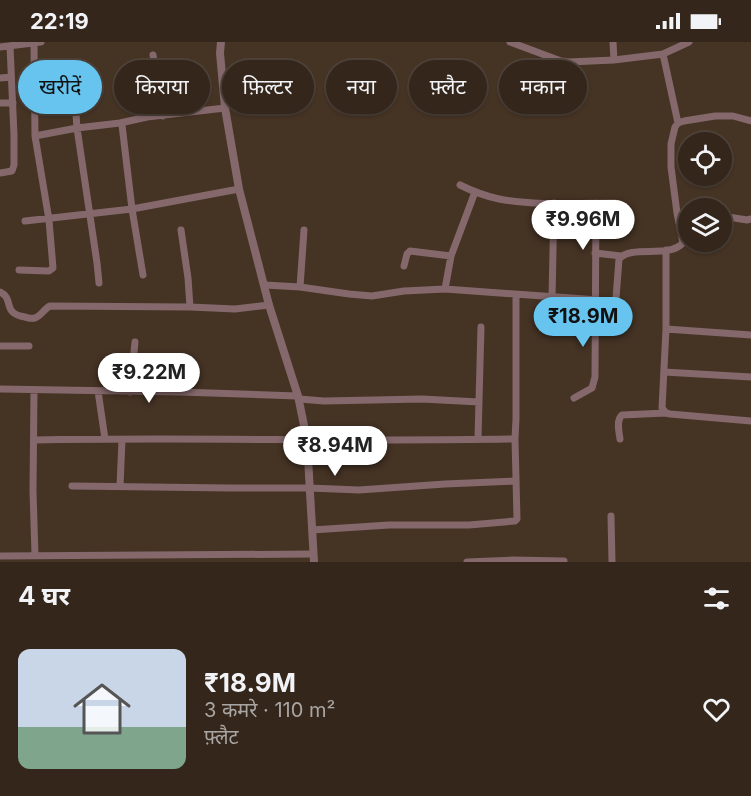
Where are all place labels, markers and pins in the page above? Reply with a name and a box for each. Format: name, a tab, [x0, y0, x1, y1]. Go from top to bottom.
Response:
pin: ₹9.96M	[534, 200, 632, 251]
pin: ₹18.9M	[534, 297, 632, 348]
pin: ₹9.22M	[100, 353, 198, 404]
pin: ₹8.94M	[286, 426, 384, 477]

